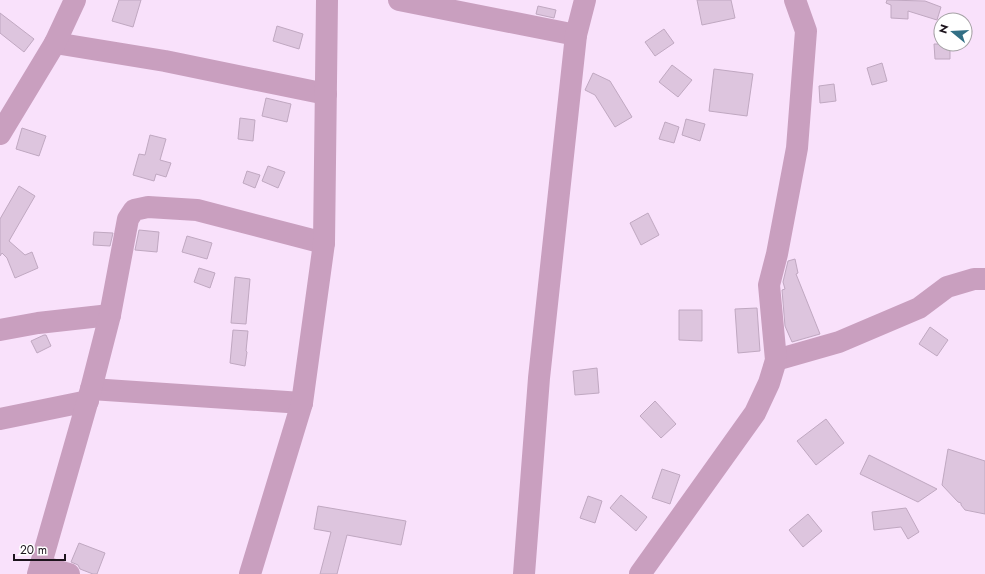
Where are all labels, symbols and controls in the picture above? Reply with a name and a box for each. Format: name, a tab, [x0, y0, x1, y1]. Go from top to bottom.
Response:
north arrow	[933, 12, 973, 52]
text: N	[935, 22, 952, 36]
scale bar	[14, 536, 65, 562]
text: 20 m	[20, 541, 47, 559]

